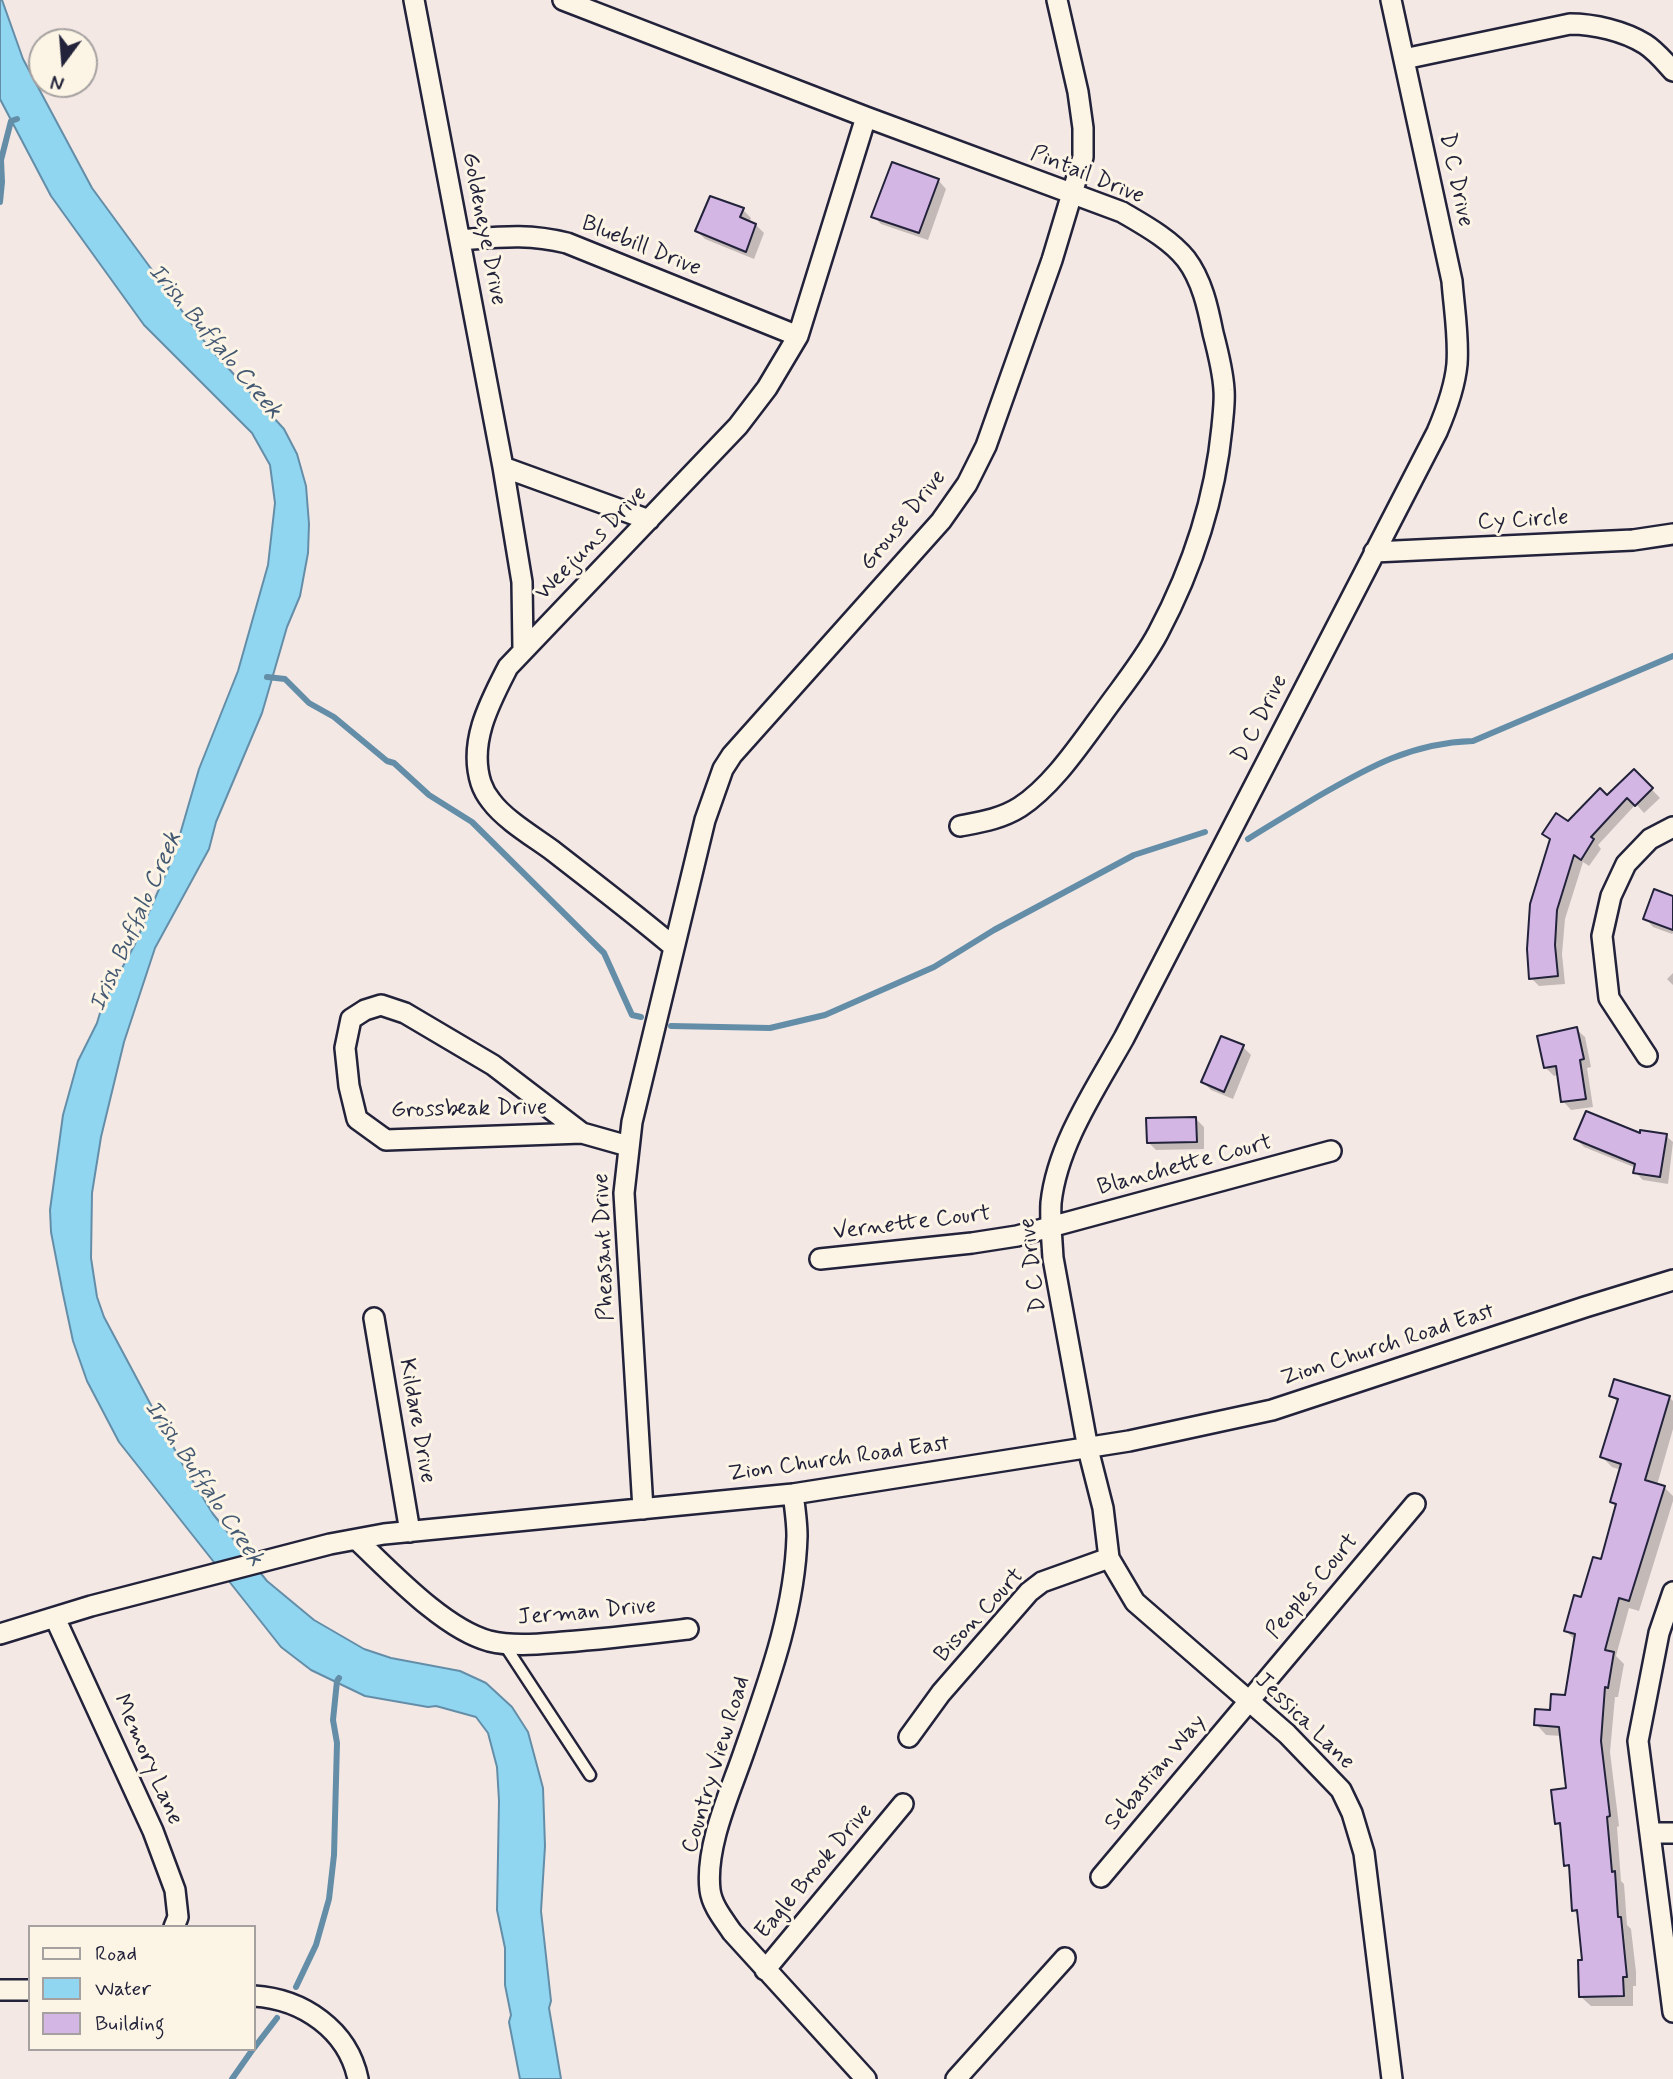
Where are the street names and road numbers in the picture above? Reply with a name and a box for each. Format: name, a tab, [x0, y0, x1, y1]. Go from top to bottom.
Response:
street label: D C Drive	[1432, 131, 1478, 229]
street label: Pintail Drive	[1026, 141, 1148, 211]
street label: Goldeneye Drive	[455, 150, 511, 308]
street label: Bluebill Drive	[577, 210, 705, 284]
street label: Grouse Drive	[855, 465, 953, 577]
street label: Weejuns Drive	[530, 481, 654, 607]
street label: Cy Circle	[1477, 505, 1569, 537]
street label: D C Drive	[1227, 670, 1295, 768]
street label: Grossbeak Drive	[391, 1095, 547, 1125]
street label: Blanchette Court	[1095, 1129, 1275, 1203]
street label: Pheasant Drive	[589, 1173, 621, 1321]
street label: Vernette Court	[832, 1201, 992, 1247]
street label: D C Drive	[1015, 1216, 1053, 1314]
street label: Zion Church Road East	[1278, 1298, 1498, 1394]
street label: Kildare Drive	[391, 1356, 441, 1486]
street label: Zion Church Road East	[727, 1431, 951, 1489]
street label: Peoples Court	[1261, 1529, 1365, 1645]
street label: Bison Court	[929, 1563, 1031, 1669]
street label: Jerman Drive	[517, 1593, 657, 1633]
street label: Jessica Lane	[1248, 1668, 1360, 1776]
street label: Country View Road	[677, 1673, 757, 1857]
street label: Memory Lane	[106, 1690, 188, 1830]
street label: Sebastian Way	[1099, 1709, 1213, 1837]
street label: Eagle Brook Drive	[750, 1799, 880, 1945]

